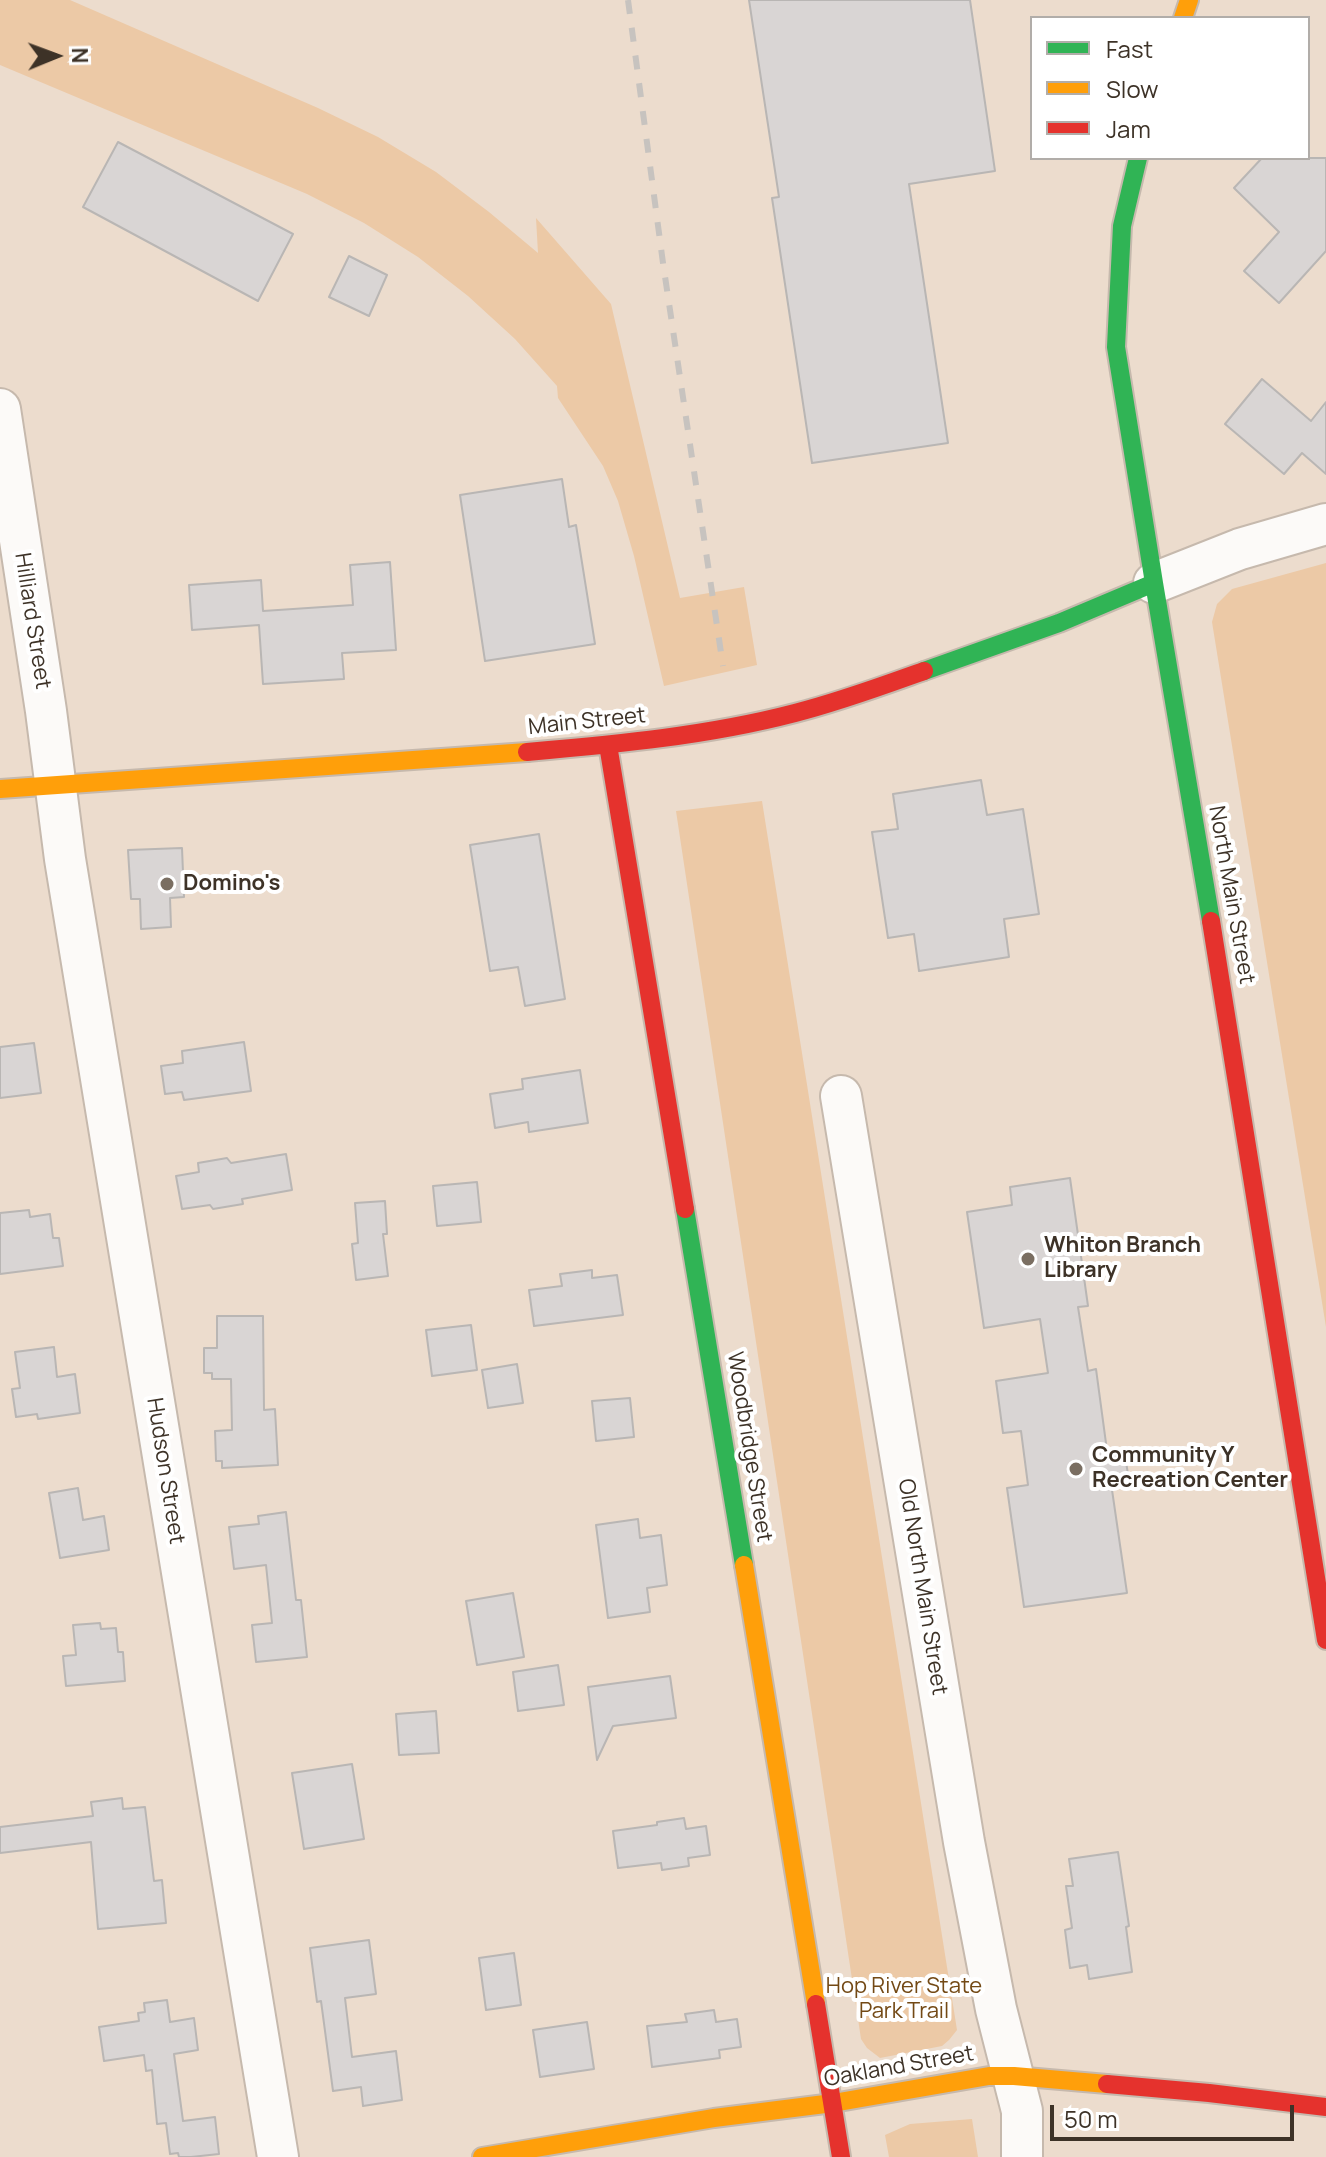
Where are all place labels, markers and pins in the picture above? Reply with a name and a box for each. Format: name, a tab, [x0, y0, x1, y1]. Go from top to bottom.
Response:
place label: Domino's	[183, 871, 280, 897]
marker: Domino's	[158, 875, 176, 893]
place label: Whiton Branch Library	[1044, 1233, 1201, 1284]
marker: Whiton Branch Library	[1019, 1250, 1037, 1268]
place label: Community Y Recreation Center	[1092, 1443, 1288, 1494]
marker: Community Y Recreation Center	[1067, 1460, 1085, 1478]

